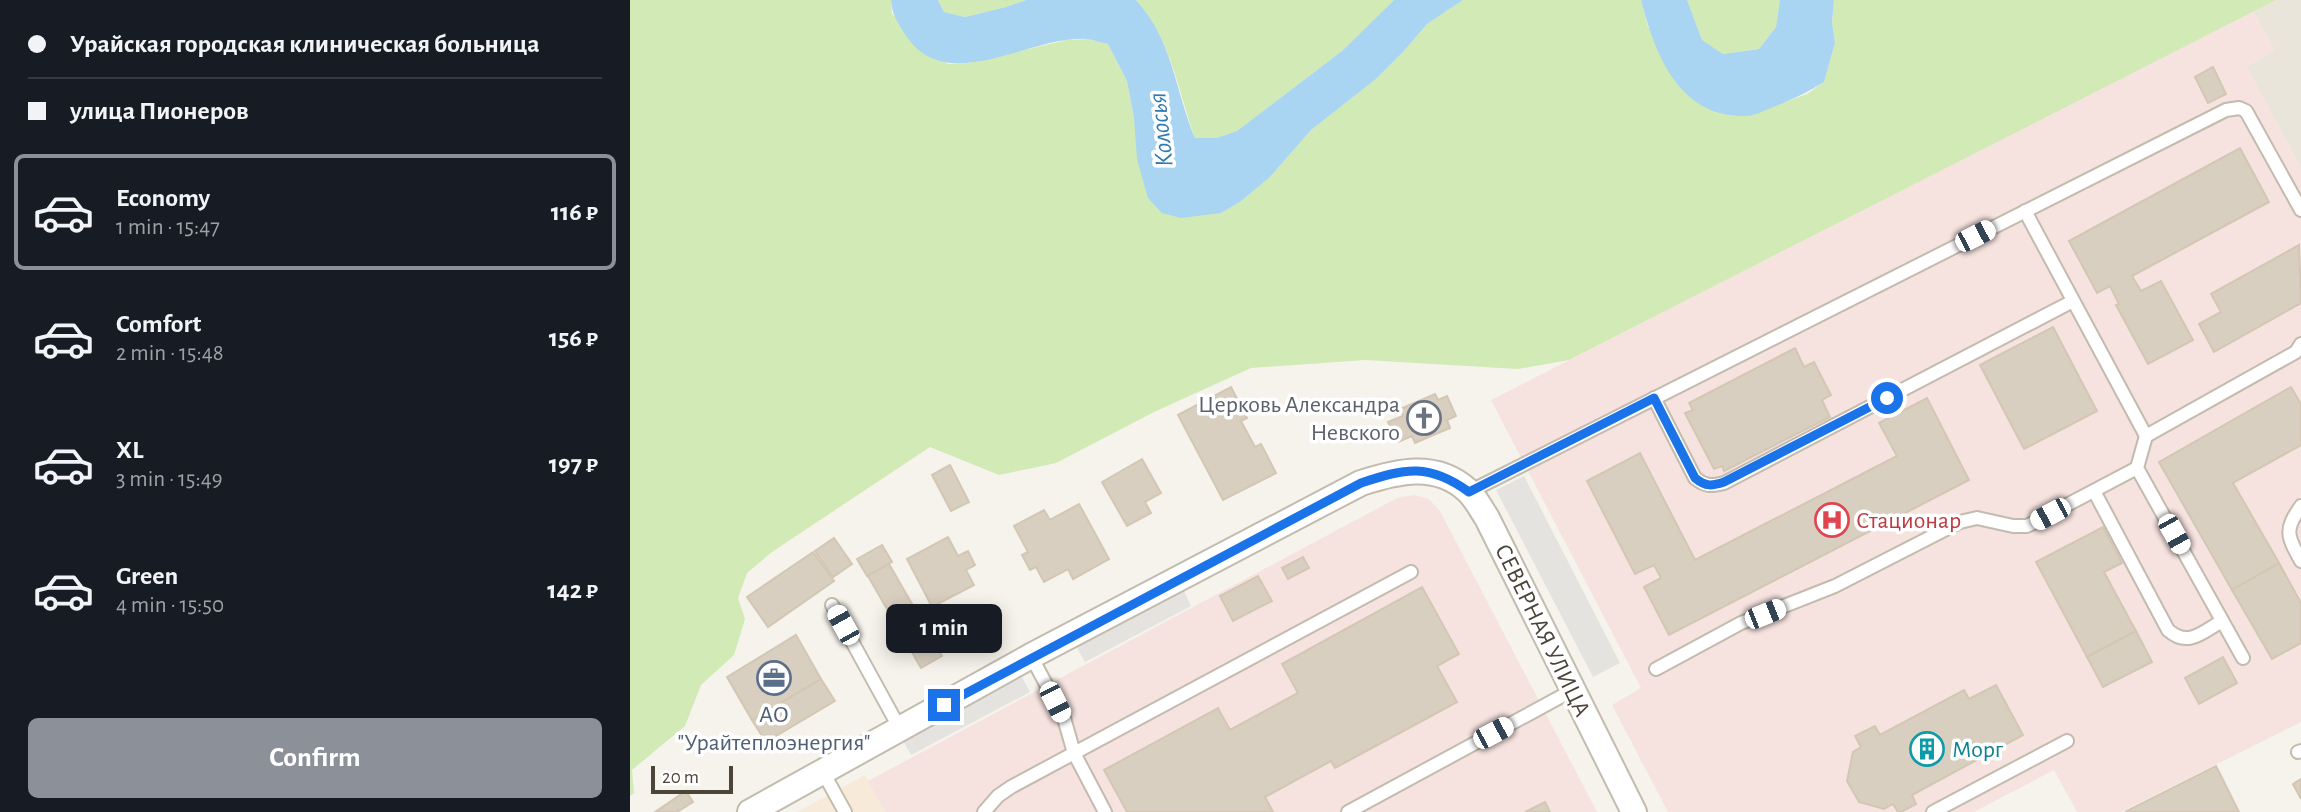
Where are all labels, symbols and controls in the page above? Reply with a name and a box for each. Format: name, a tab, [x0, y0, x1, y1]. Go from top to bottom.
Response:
text: Урайская городская клиническая больница	[70, 31, 540, 57]
water label: Колосья	[1144, 91, 1178, 168]
text: улица Пионеров	[70, 98, 249, 124]
icon: car	[32, 181, 95, 244]
text: Economy	[116, 185, 210, 211]
text: 116 ₽	[551, 199, 598, 225]
text: 1 min · 15:47	[116, 216, 220, 239]
car	[1952, 217, 1999, 255]
icon: car	[32, 307, 95, 370]
text: Comfort	[116, 311, 201, 337]
text: 156 ₽	[549, 325, 598, 351]
text: 2 min · 15:48	[116, 342, 224, 365]
route start	[1871, 382, 1903, 414]
place label: Церковь Александра Невского	[1198, 393, 1400, 445]
church icon: Церковь Александра Невского	[1405, 399, 1443, 437]
icon: car	[32, 433, 95, 496]
text: XL	[116, 437, 143, 463]
text: 197 ₽	[549, 451, 598, 477]
text: 3 min · 15:49	[116, 468, 223, 491]
car	[2027, 495, 2074, 533]
hospital icon: Стационар	[1813, 501, 1851, 539]
place label: Стационар	[1856, 509, 1961, 533]
car	[2155, 511, 2194, 557]
street label: СЕВЕРНАЯ УЛИЦА	[1490, 541, 1594, 720]
icon: car	[32, 559, 95, 622]
text: Green	[116, 563, 178, 589]
text: 142 ₽	[547, 577, 598, 603]
text: 4 min · 15:50	[116, 594, 224, 617]
car	[1742, 596, 1789, 632]
car	[824, 602, 863, 648]
callout: 1 min	[886, 604, 1002, 652]
text: 1 min	[920, 617, 968, 640]
office icon: АО "Урайтеплоэнергия"	[755, 659, 793, 697]
car	[1037, 679, 1074, 725]
route end	[928, 689, 960, 721]
place label: АО "Урайтеплоэнергия"	[678, 703, 870, 755]
car	[1470, 714, 1517, 752]
button: Confirm	[28, 718, 602, 798]
building icon: Морг	[1908, 730, 1946, 768]
place label: Морг	[1952, 738, 2004, 762]
scale bar	[651, 763, 733, 795]
text: 20 m	[662, 768, 699, 787]

